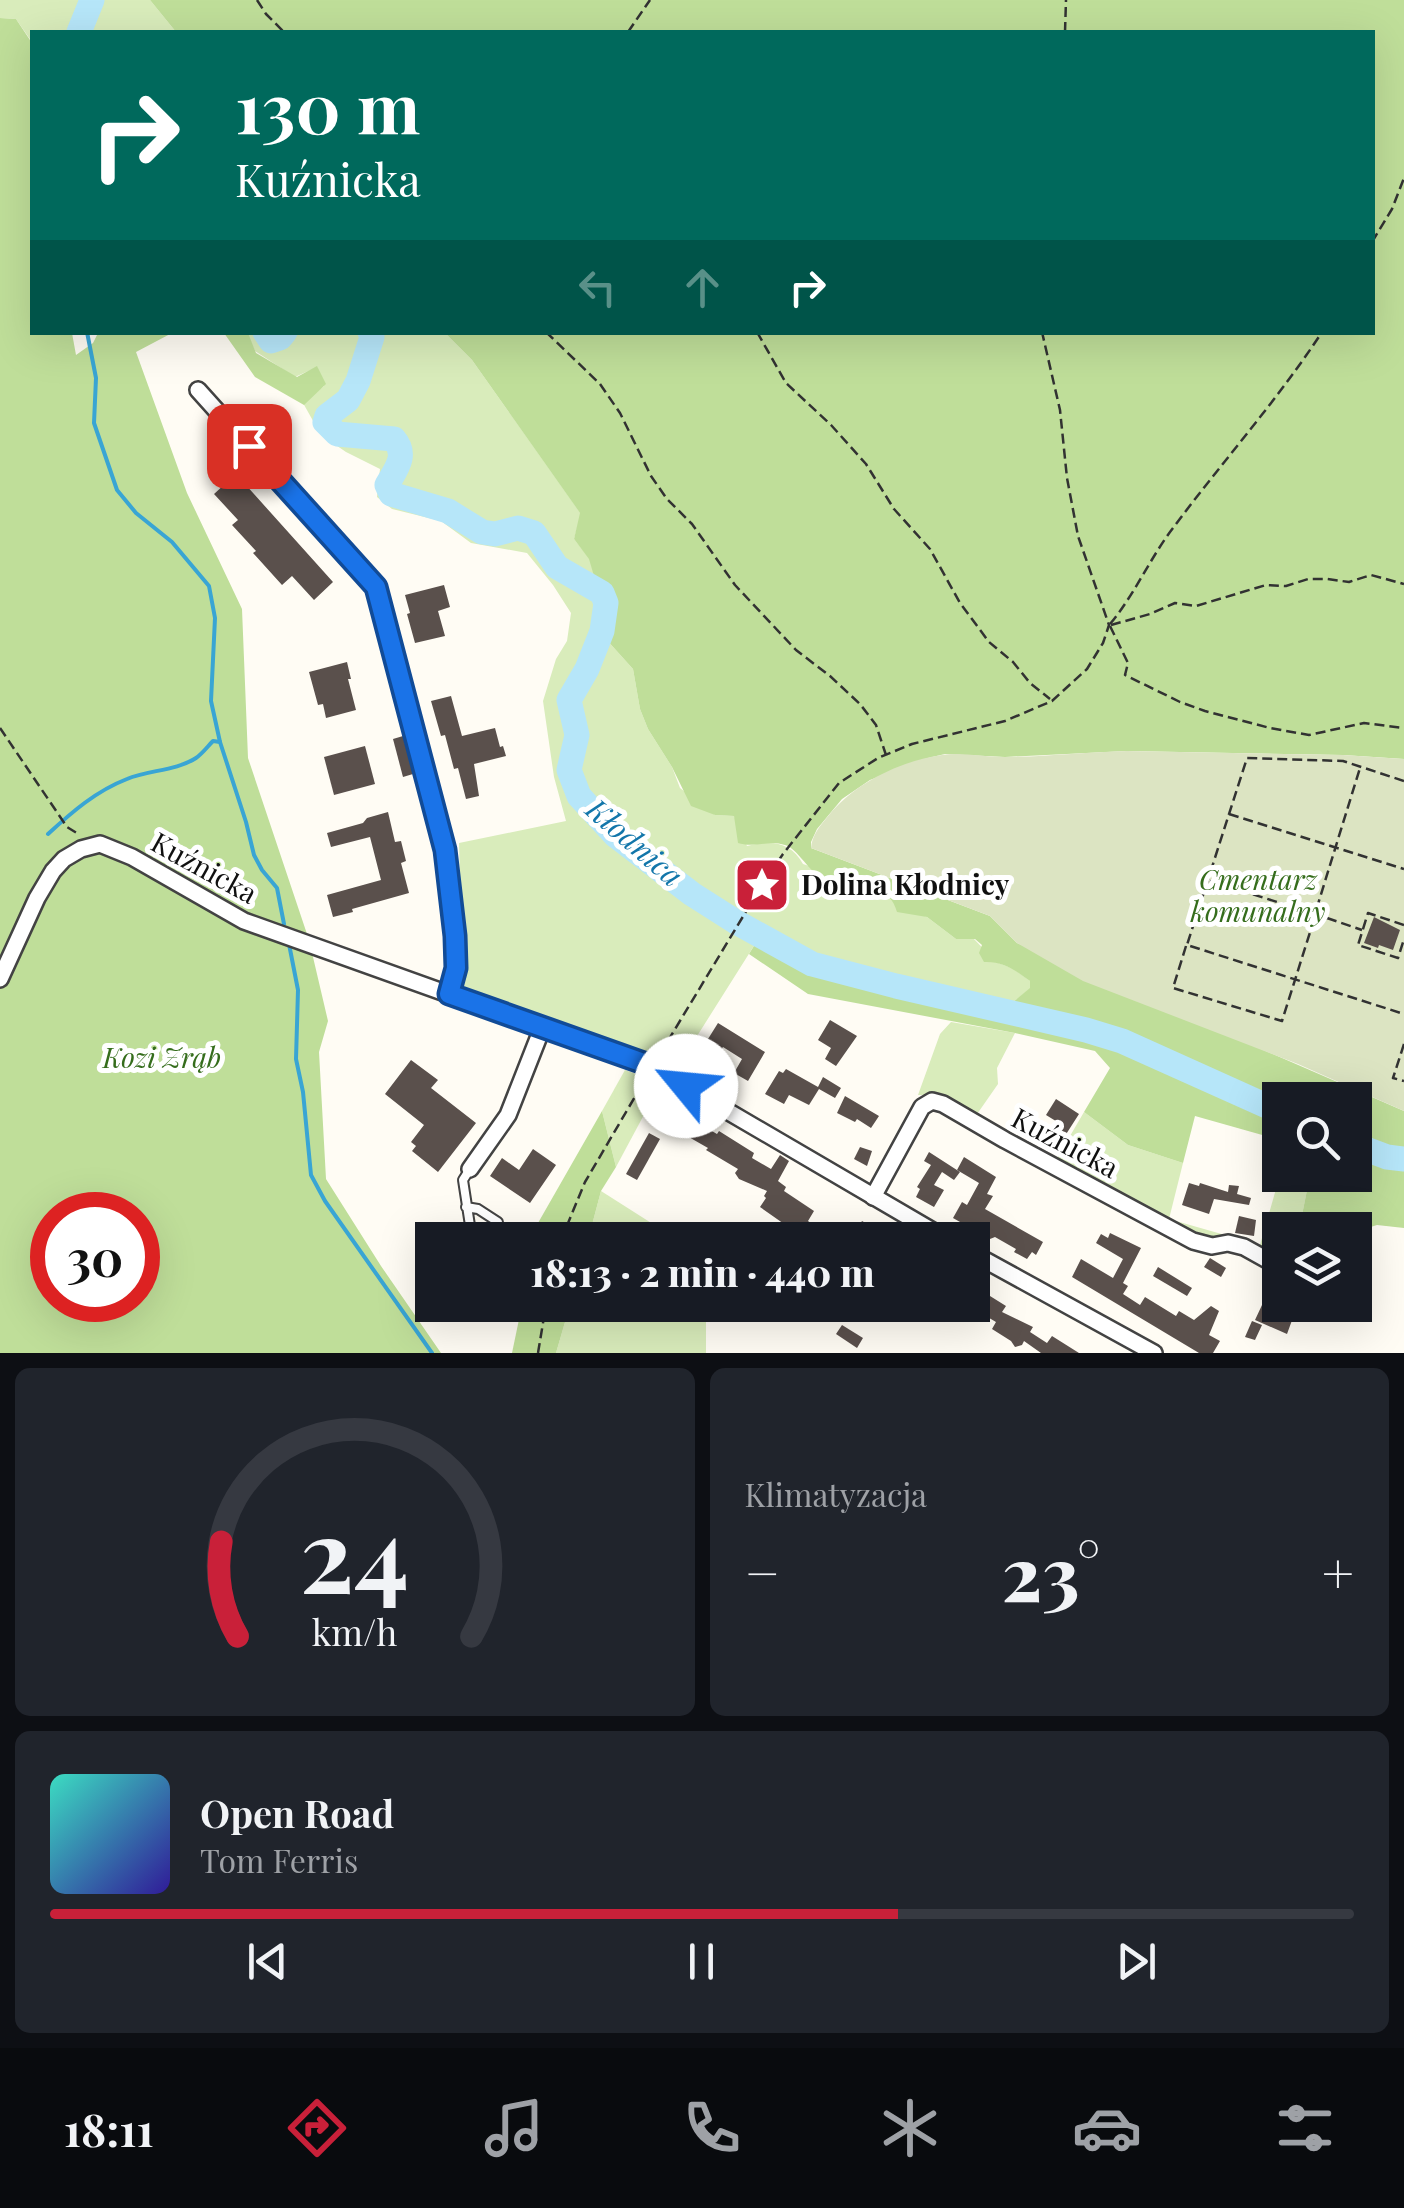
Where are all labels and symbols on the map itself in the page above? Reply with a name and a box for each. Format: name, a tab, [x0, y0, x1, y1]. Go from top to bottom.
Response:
pin	[207, 404, 292, 489]
water label: Kłodnica	[578, 788, 692, 894]
street label: Kuźnicka	[145, 823, 264, 911]
place icon: Dolina Kłodnicy	[732, 855, 792, 915]
park label: Cmentarz komunalny	[1190, 860, 1325, 929]
place label: Dolina Kłodnicy	[801, 865, 1010, 902]
position arrow	[634, 1034, 738, 1138]
park label: Kozi Zrąb	[102, 1038, 221, 1075]
street label: Kuźnicka	[1006, 1098, 1125, 1185]
speed limit sign: 30	[30, 1192, 160, 1322]

